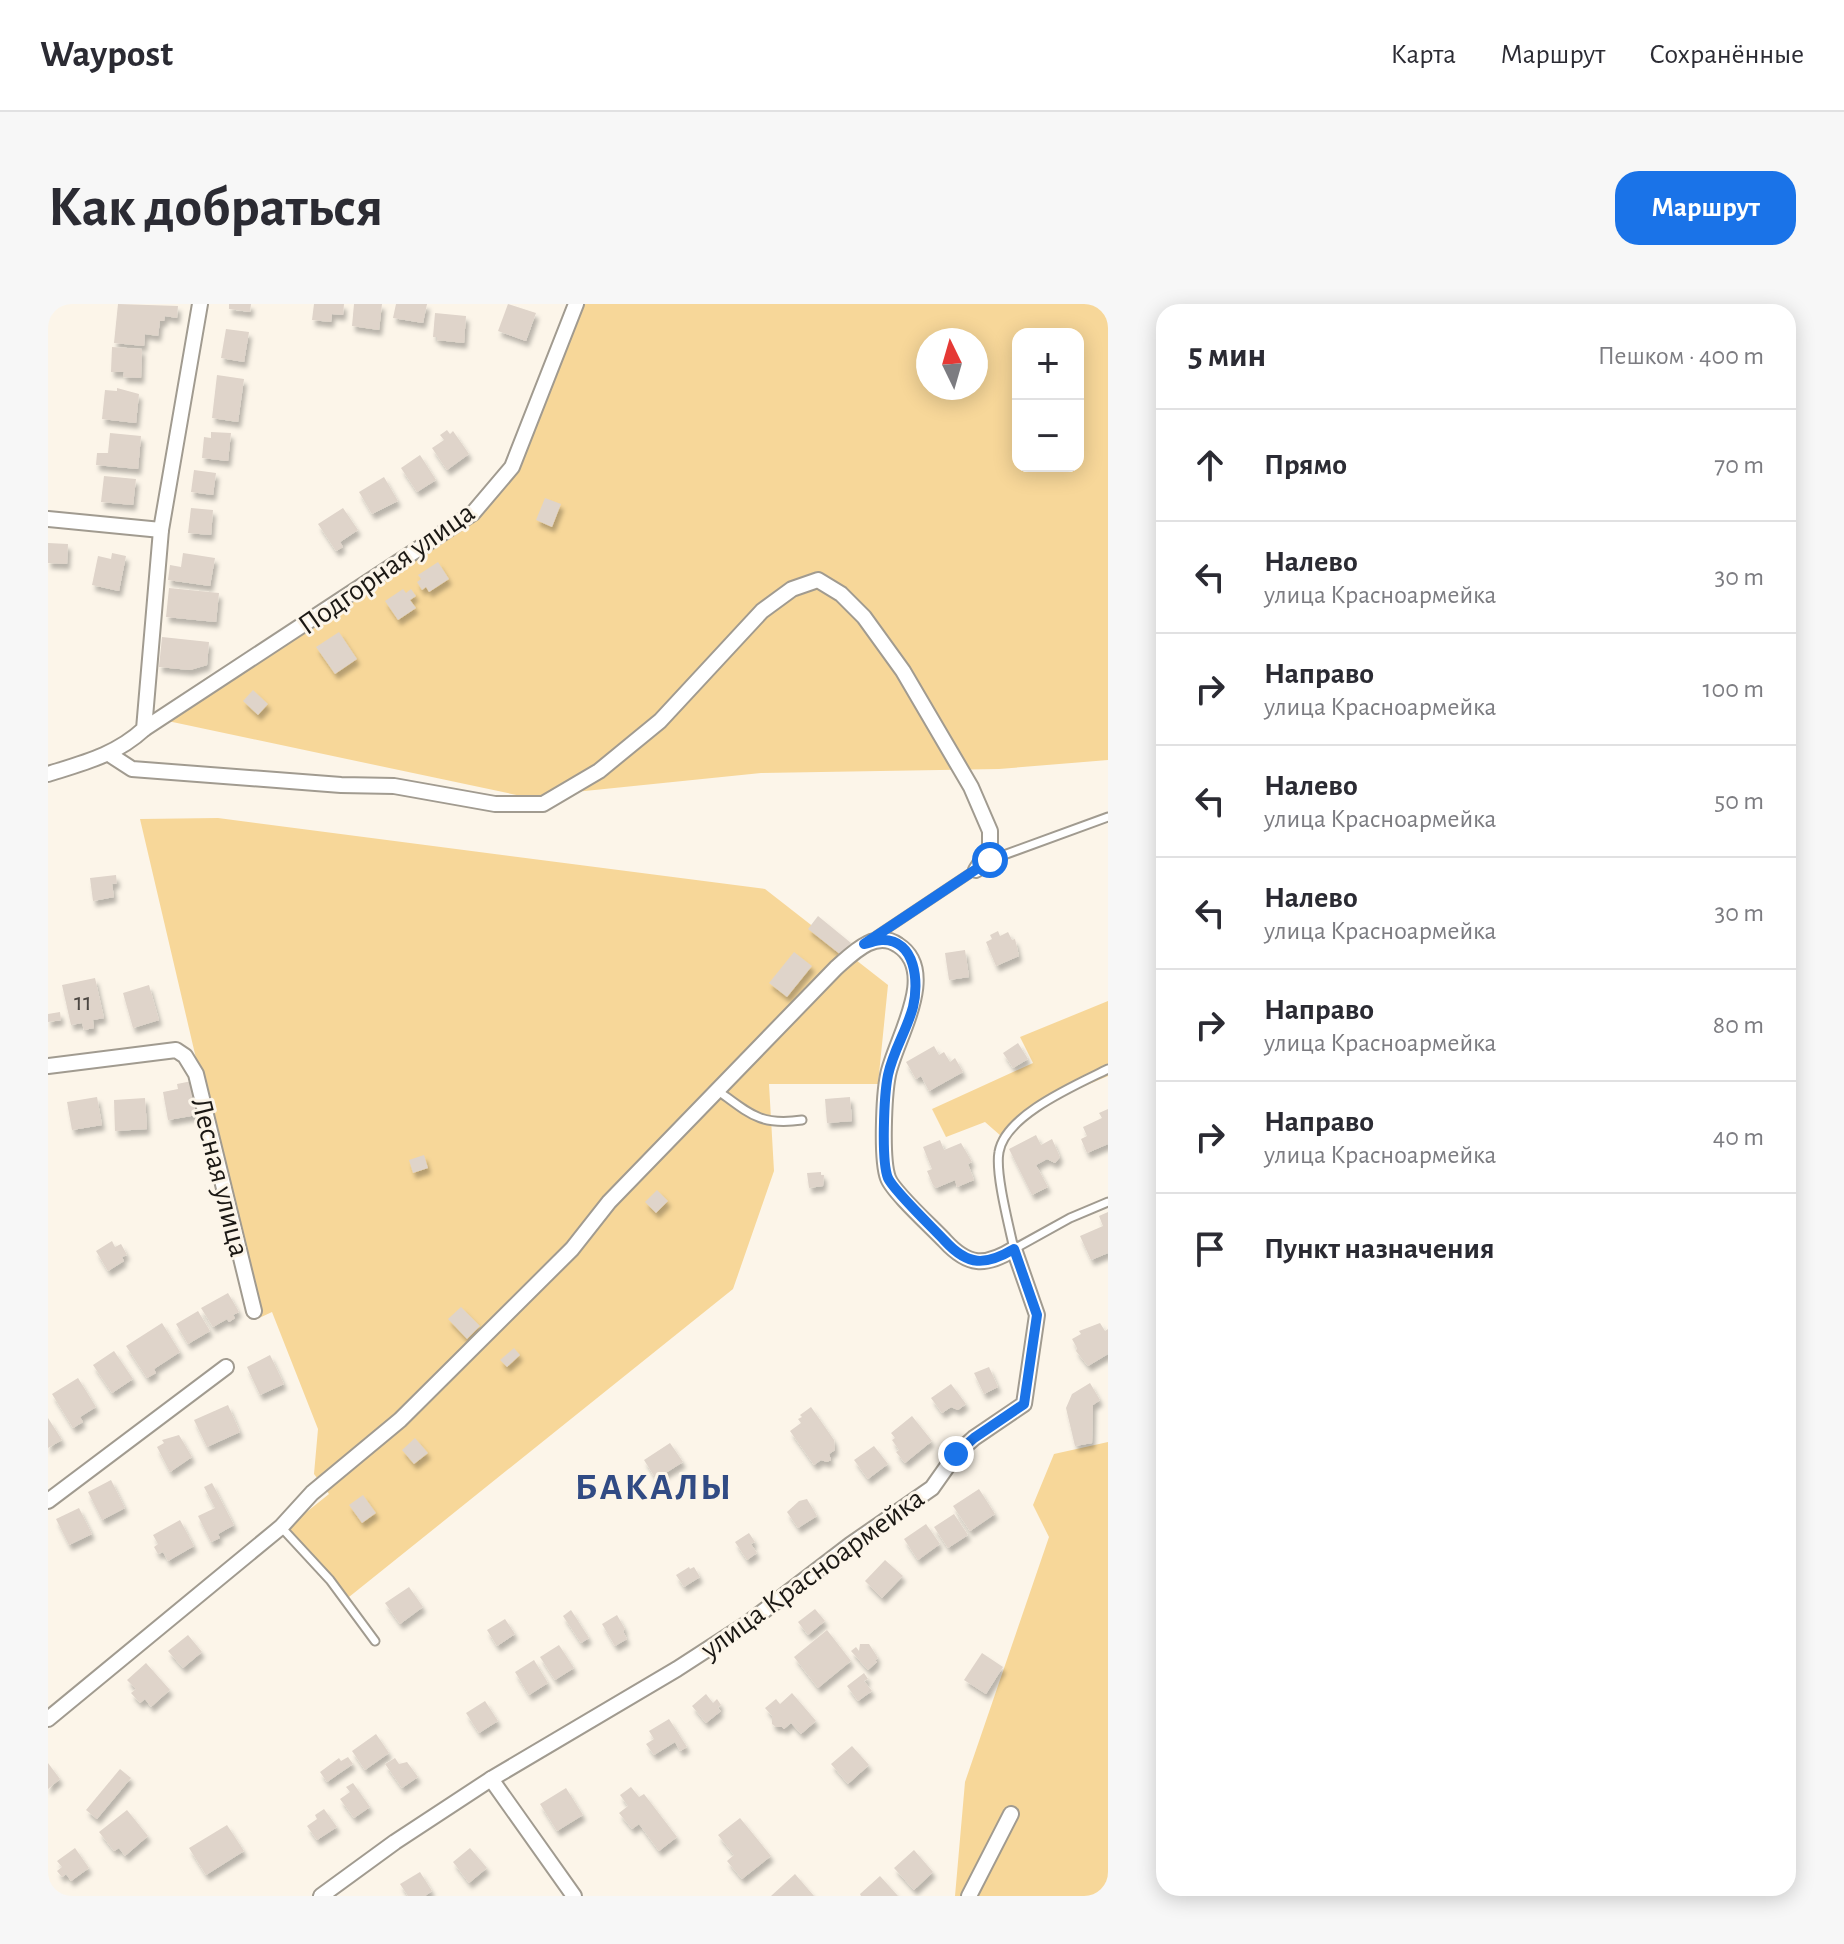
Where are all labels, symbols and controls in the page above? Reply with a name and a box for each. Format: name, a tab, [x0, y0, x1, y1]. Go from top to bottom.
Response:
text: Waypost	[40, 36, 173, 74]
text: Карта	[1390, 41, 1456, 69]
text: Маршрут	[1500, 41, 1605, 69]
text: Сохранённые	[1649, 41, 1804, 69]
button: Маршрут	[1615, 171, 1796, 245]
text: Как добраться	[48, 180, 383, 236]
north arrow	[916, 328, 988, 400]
map controls	[1012, 328, 1084, 472]
button: +	[1012, 328, 1084, 400]
text: 5 мин	[1188, 339, 1266, 373]
text: Пешком · 400 m	[1598, 343, 1764, 369]
button: −	[1012, 400, 1084, 472]
icon: ahead	[1188, 443, 1232, 487]
text: Прямо	[1264, 450, 1347, 480]
text: 70 m	[1714, 452, 1764, 478]
street label: Подгорная улица	[293, 497, 480, 641]
text: Налево	[1264, 547, 1358, 577]
icon: left	[1188, 555, 1232, 599]
text: 30 m	[1714, 564, 1764, 590]
text: улица Красноармейка	[1264, 582, 1496, 608]
text: Направо	[1264, 659, 1374, 689]
icon: right	[1188, 667, 1232, 711]
text: 100 m	[1703, 676, 1764, 702]
text: улица Красноармейка	[1264, 694, 1496, 720]
text: Налево	[1264, 771, 1358, 801]
icon: left	[1188, 779, 1232, 823]
text: 50 m	[1714, 788, 1764, 814]
text: улица Красноармейка	[1264, 806, 1496, 832]
route start	[972, 842, 1008, 878]
text: Налево	[1264, 883, 1358, 913]
icon: left	[1188, 891, 1232, 935]
text: 30 m	[1714, 900, 1764, 926]
text: улица Красноармейка	[1264, 918, 1496, 944]
house number: 11	[74, 989, 92, 1015]
text: Направо	[1264, 995, 1374, 1025]
icon: right	[1188, 1003, 1232, 1047]
text: 80 m	[1713, 1012, 1764, 1038]
text: улица Красноармейка	[1264, 1030, 1496, 1056]
street label: Лесная улица	[186, 1095, 254, 1260]
text: Направо	[1264, 1107, 1374, 1137]
icon: right	[1188, 1115, 1232, 1159]
text: 40 m	[1713, 1124, 1764, 1150]
text: улица Красноармейка	[1264, 1142, 1496, 1168]
icon: arrive	[1188, 1227, 1232, 1271]
text: Пункт назначения	[1264, 1234, 1495, 1264]
route end	[938, 1436, 974, 1472]
district label: БАКАЛЫ	[575, 1469, 733, 1507]
street label: улица Красноармейка	[695, 1483, 930, 1665]

